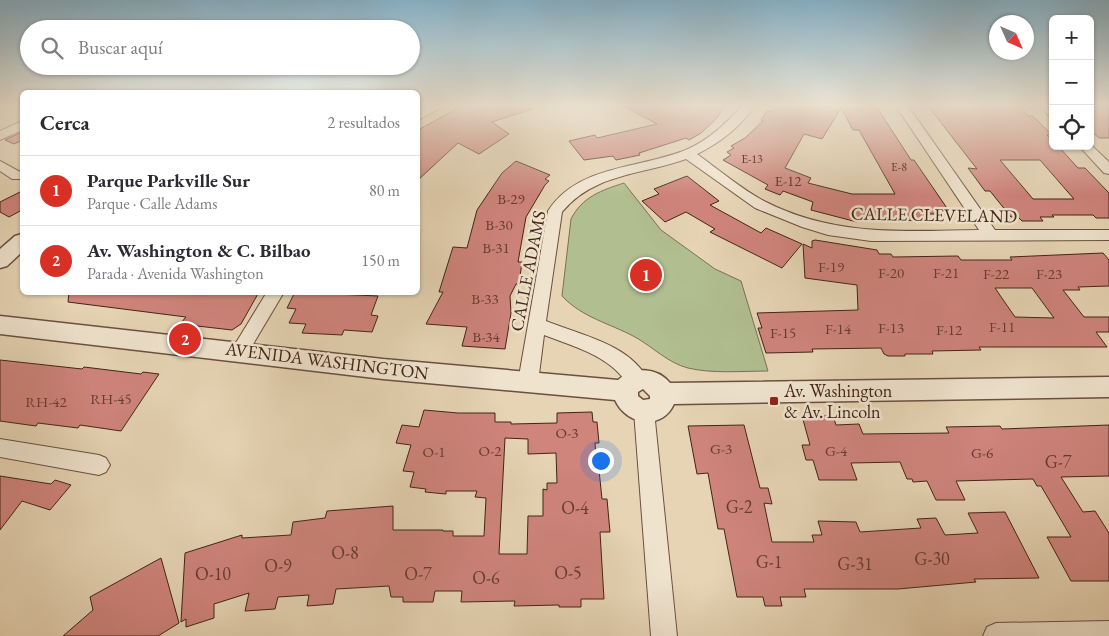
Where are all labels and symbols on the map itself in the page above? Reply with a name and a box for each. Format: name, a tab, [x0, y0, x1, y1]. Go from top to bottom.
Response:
north arrow	[989, 15, 1034, 60]
house number: E-13	[741, 151, 763, 167]
house number: E-8	[891, 159, 907, 175]
house number: E-12	[775, 171, 802, 190]
house number: B-29	[497, 189, 525, 208]
street label: CALLE CLEVELAND	[851, 202, 1017, 227]
street label: CALLE ADAMS	[505, 209, 550, 333]
house number: B-30	[485, 215, 513, 234]
house number: B-31	[482, 238, 510, 257]
pin: 1	[630, 256, 662, 294]
house number: F-19	[818, 257, 844, 276]
house number: F-20	[878, 263, 904, 282]
house number: F-21	[933, 263, 959, 282]
house number: F-22	[983, 264, 1010, 283]
house number: F-23	[1036, 264, 1062, 283]
house number: B-33	[471, 289, 499, 308]
house number: F-11	[989, 317, 1015, 336]
house number: F-13	[878, 318, 904, 337]
house number: F-14	[825, 319, 852, 338]
pin: 2	[169, 320, 201, 358]
house number: F-12	[936, 320, 963, 339]
house number: F-15	[770, 323, 796, 342]
house number: B-34	[472, 327, 500, 346]
street label: AVENIDA WASHINGTON	[223, 337, 431, 384]
place label: Av. Washington & Av. Lincoln	[783, 379, 893, 423]
house number: RH-45	[90, 389, 132, 408]
house number: RH-42	[25, 392, 67, 411]
marker: Av. Washington & Av. Lincoln	[768, 395, 780, 407]
house number: O-3	[556, 423, 578, 442]
house number: G-3	[710, 439, 732, 458]
house number: O-2	[479, 441, 502, 460]
house number: G-4	[825, 441, 848, 460]
house number: O-1	[423, 442, 445, 461]
house number: G-6	[971, 443, 993, 462]
your location	[588, 448, 614, 474]
house number: G-7	[1045, 450, 1072, 473]
house number: G-2	[726, 495, 753, 518]
house number: O-4	[561, 496, 589, 519]
house number: O-8	[331, 541, 359, 564]
house number: G-30	[914, 547, 950, 570]
house number: G-1	[756, 550, 782, 573]
house number: G-31	[837, 552, 873, 575]
house number: O-9	[264, 554, 292, 577]
house number: O-5	[554, 561, 582, 584]
house number: O-10	[195, 562, 231, 585]
house number: O-7	[404, 562, 432, 585]
house number: O-6	[472, 566, 500, 589]

